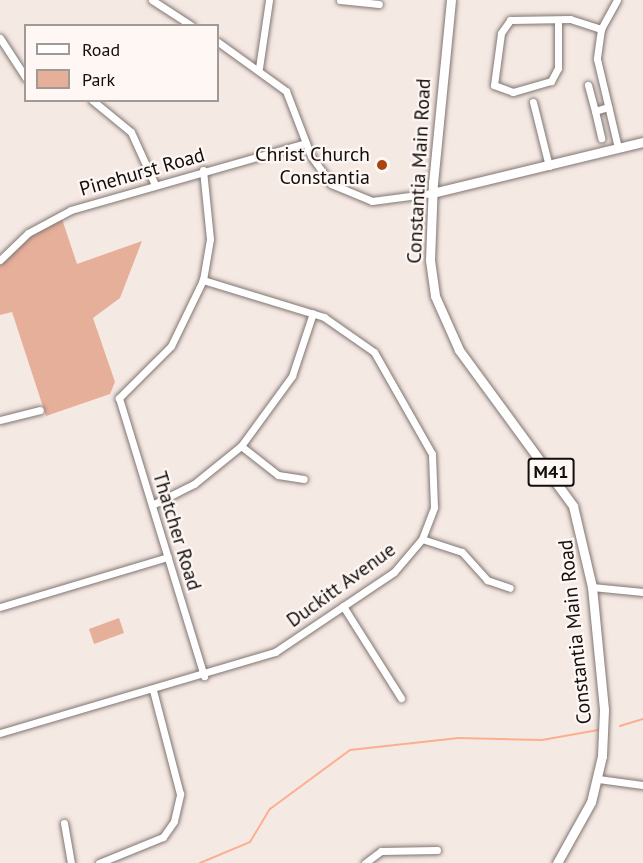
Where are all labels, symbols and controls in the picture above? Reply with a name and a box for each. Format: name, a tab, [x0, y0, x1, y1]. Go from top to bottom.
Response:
legend	[24, 24, 219, 102]
text: Road	[82, 38, 120, 61]
text: Park	[82, 68, 115, 91]
street label: Constantia Main Road	[402, 78, 436, 264]
place label: Christ Church Constantia	[255, 142, 370, 189]
street label: Pinehurst Road	[77, 143, 207, 201]
marker: Christ Church Constantia	[375, 158, 389, 172]
road number: M41	[527, 457, 575, 487]
street label: Thatcher Road	[148, 469, 206, 593]
street label: Duckitt Avenue	[282, 537, 400, 633]
street label: Constantia Main Road	[553, 538, 597, 726]

